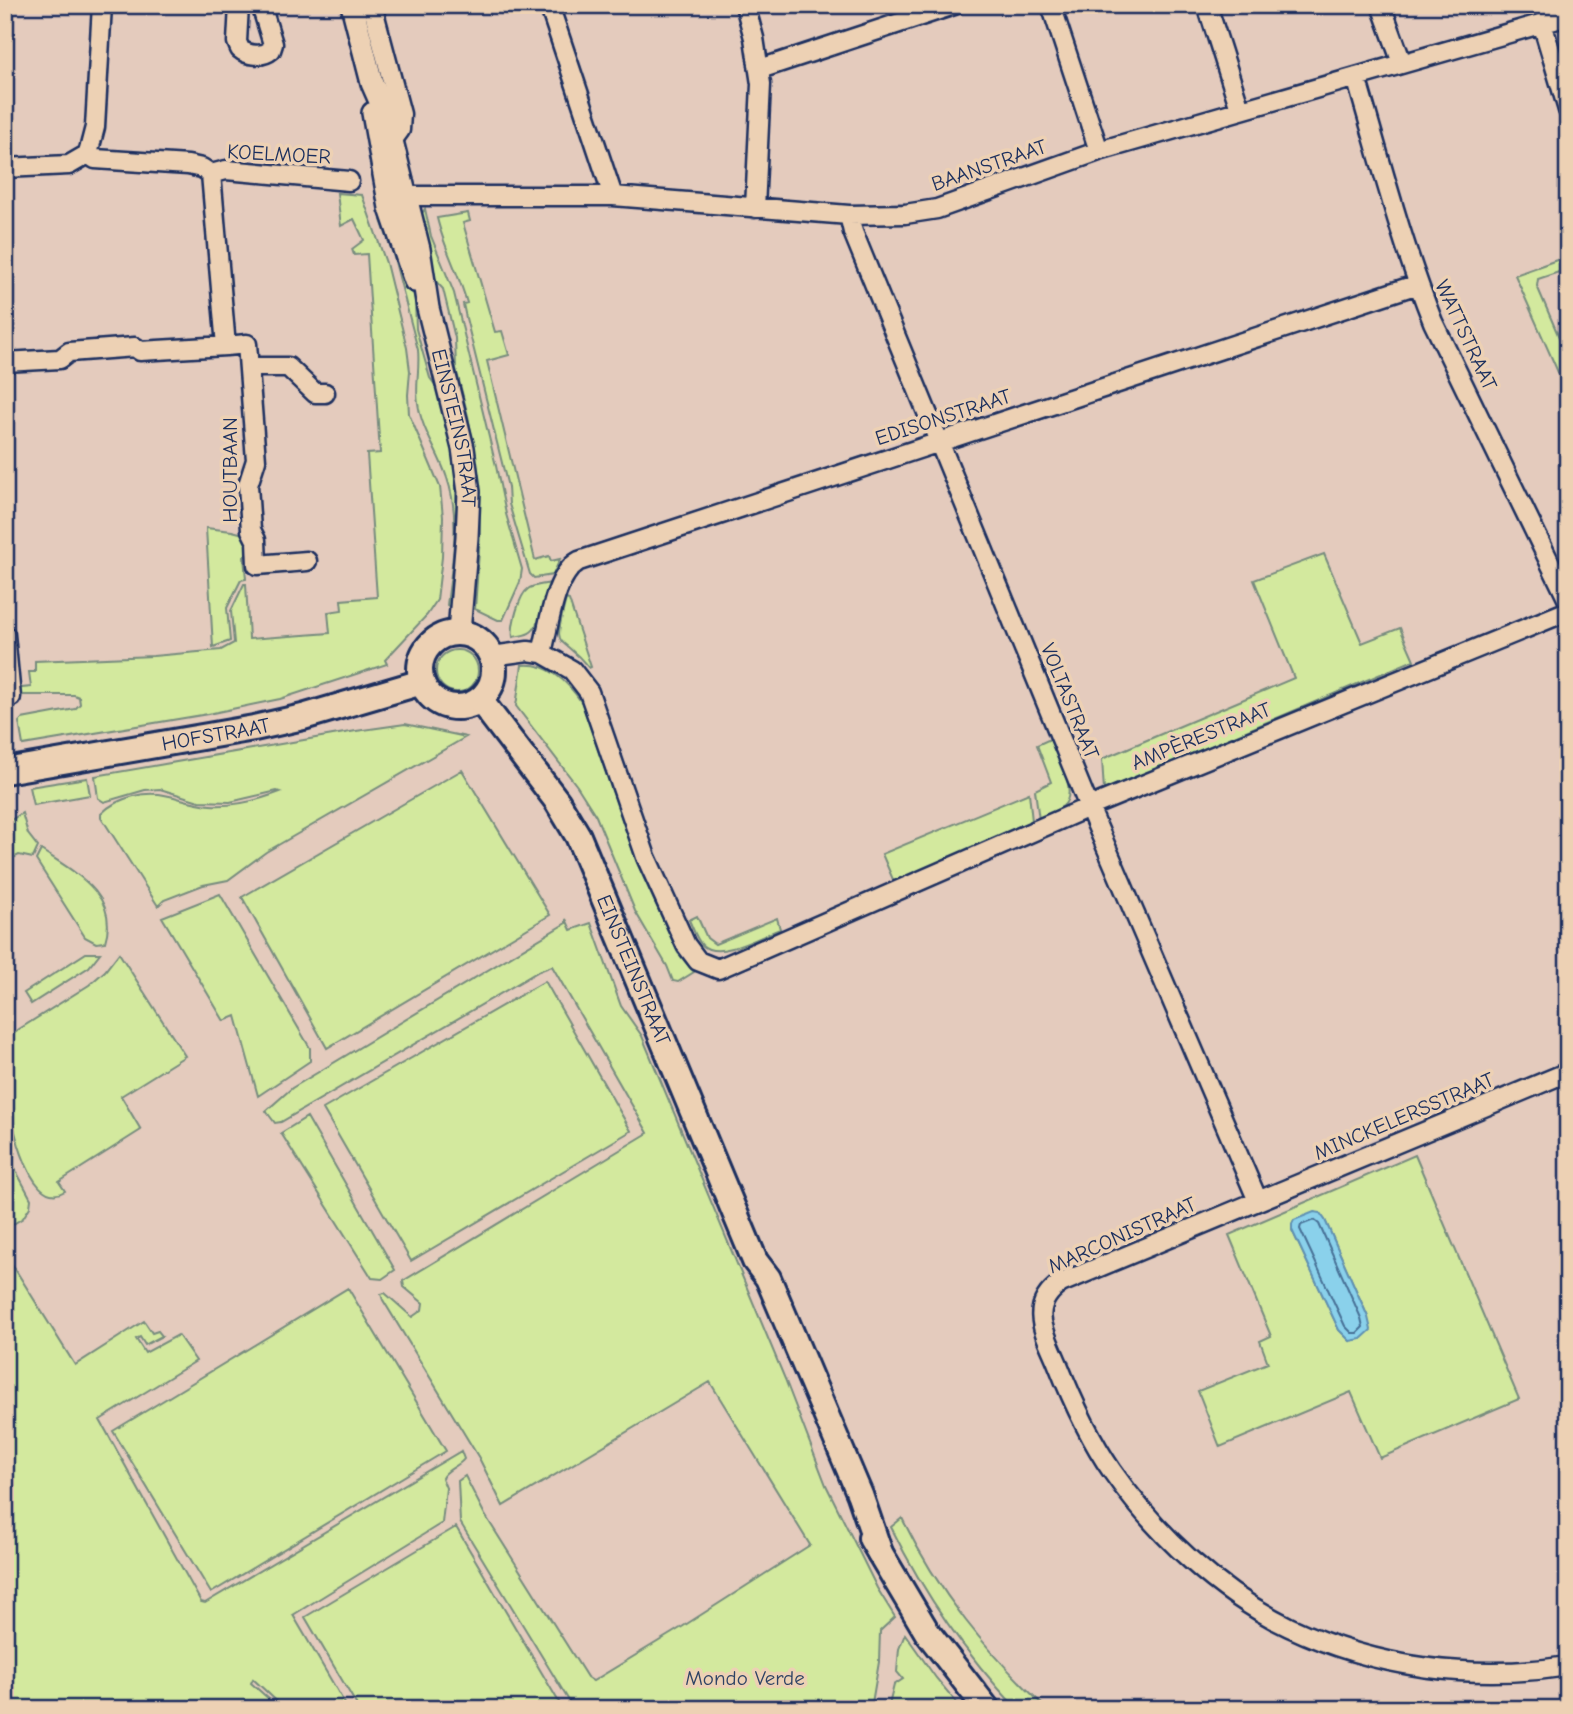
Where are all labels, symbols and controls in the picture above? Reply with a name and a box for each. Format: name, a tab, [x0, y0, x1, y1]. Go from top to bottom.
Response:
street label: BAANSTRAAT	[928, 134, 1050, 196]
street label: KOELMOER	[227, 139, 331, 169]
street label: WATTSTRAAT	[1430, 276, 1502, 394]
street label: EINSTEINSTRAAT	[427, 346, 482, 507]
street label: EDISONSTRAAT	[872, 384, 1014, 450]
street label: HOUTBAAN	[218, 417, 242, 523]
street label: VOLTASTRAAT	[1036, 640, 1104, 762]
street label: AMPÈRESTRAAT	[1128, 697, 1274, 775]
street label: HOFSTRAAT	[160, 713, 272, 756]
street label: EINSTEINSTRAAT	[592, 891, 676, 1049]
street label: MINCKELERSSTRAAT	[1310, 1067, 1498, 1165]
street label: MARCONISTRAAT	[1044, 1192, 1200, 1278]
park label: Mondo Verde	[685, 1666, 805, 1690]

